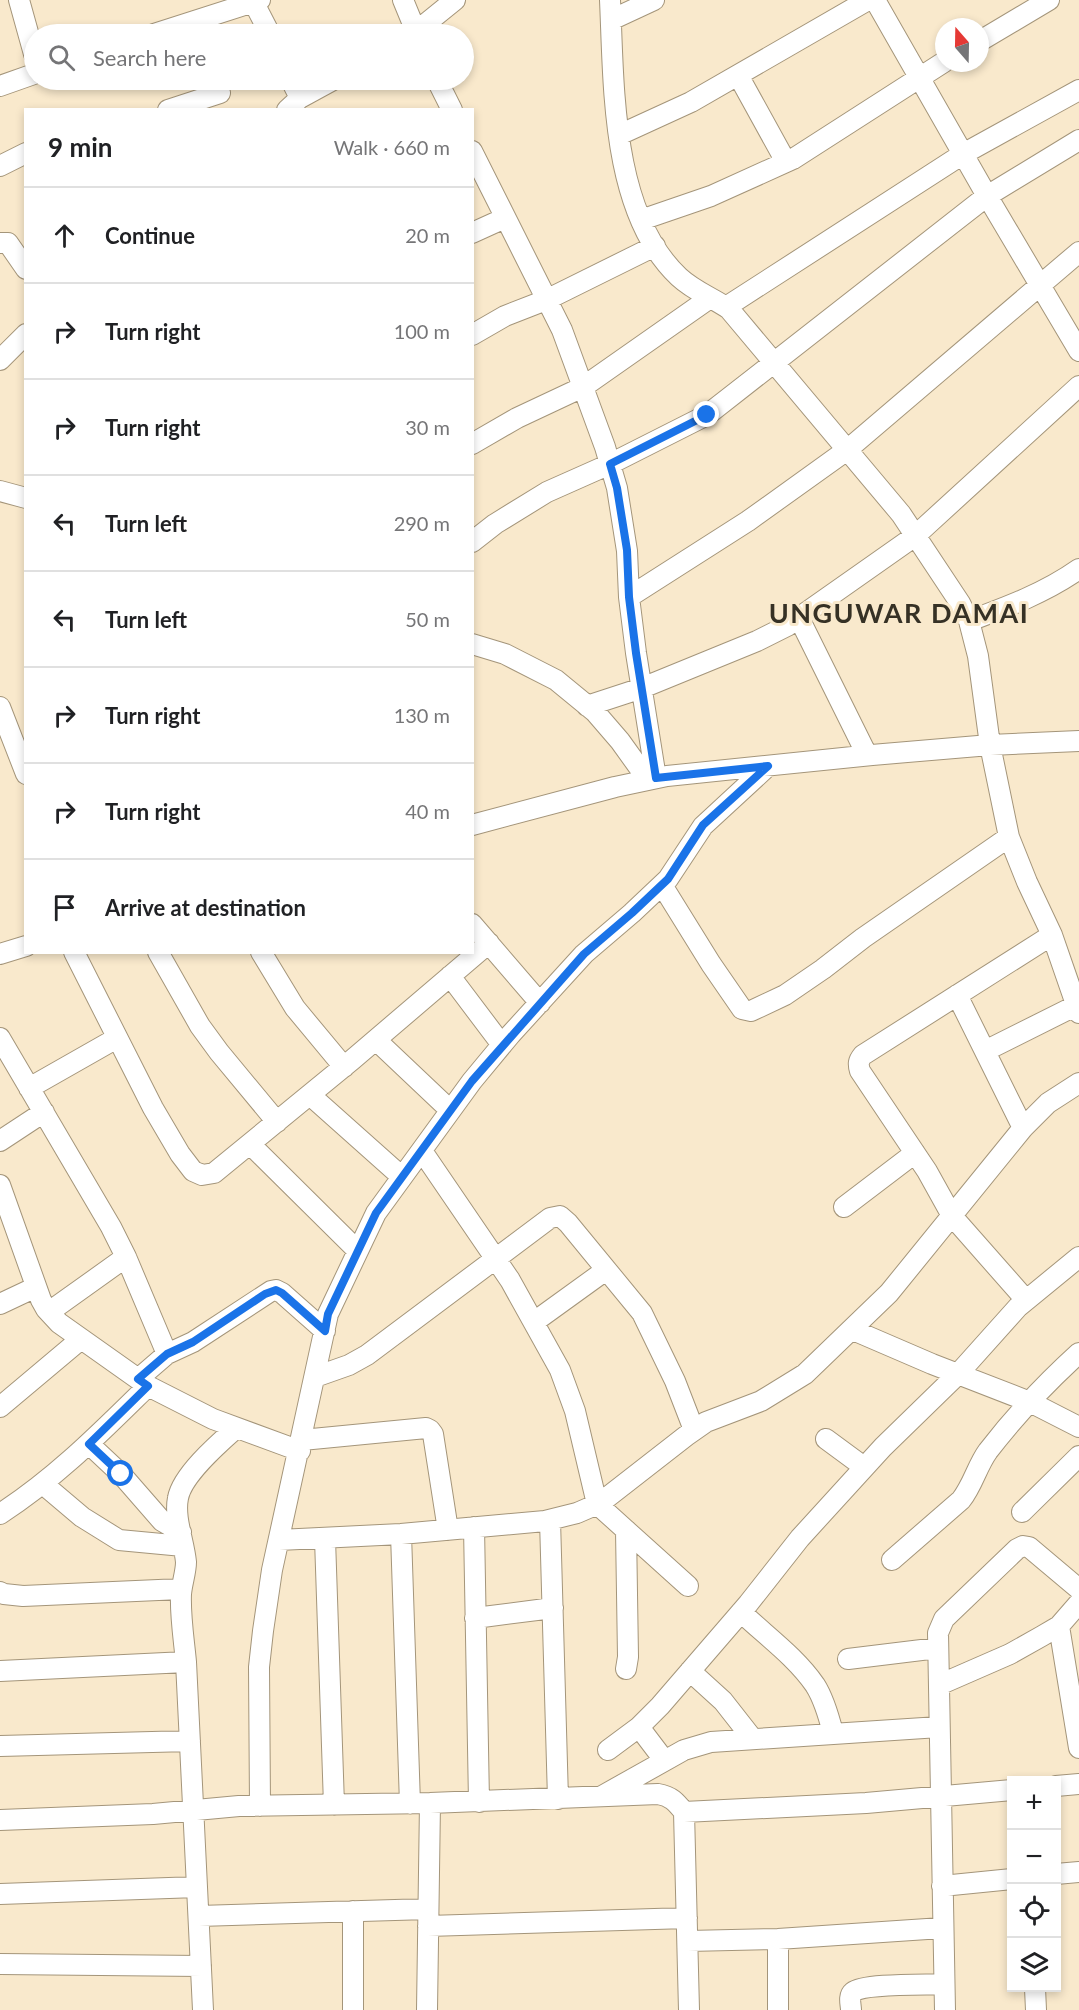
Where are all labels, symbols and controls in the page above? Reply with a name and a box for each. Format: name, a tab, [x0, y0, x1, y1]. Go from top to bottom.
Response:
north arrow	[935, 18, 989, 72]
search box	[24, 24, 474, 90]
icon: search	[45, 41, 78, 74]
text: Search here	[93, 44, 206, 71]
text: 9 min	[48, 131, 112, 163]
text: Walk · 660 m	[334, 135, 450, 159]
icon: ahead	[48, 219, 81, 252]
text: Continue	[105, 222, 195, 249]
text: 20 m	[405, 223, 450, 247]
icon: right	[48, 315, 81, 348]
text: Turn right	[105, 318, 200, 345]
text: 100 m	[394, 319, 450, 343]
route end	[693, 401, 719, 427]
icon: right	[48, 411, 81, 444]
text: Turn right	[105, 414, 200, 441]
text: 30 m	[405, 415, 450, 439]
icon: left	[48, 507, 81, 540]
text: Turn left	[105, 510, 187, 537]
text: 290 m	[394, 511, 450, 535]
district label: UNGUWAR DAMAI	[769, 596, 1029, 629]
icon: left	[48, 603, 81, 636]
text: Turn left	[105, 606, 187, 633]
text: 50 m	[405, 607, 450, 631]
icon: right	[48, 699, 81, 732]
text: Turn right	[105, 702, 200, 729]
text: 130 m	[394, 703, 450, 727]
icon: right	[48, 795, 81, 828]
text: Turn right	[105, 798, 200, 825]
text: 40 m	[405, 799, 450, 823]
icon: arrive	[48, 891, 81, 924]
text: Arrive at destination	[105, 894, 306, 921]
route start	[107, 1460, 133, 1486]
map controls	[1007, 1776, 1061, 1992]
button: +	[1007, 1776, 1061, 1830]
button: −	[1007, 1830, 1061, 1884]
button: locate	[1007, 1884, 1061, 1938]
button: layers	[1007, 1938, 1061, 1992]

